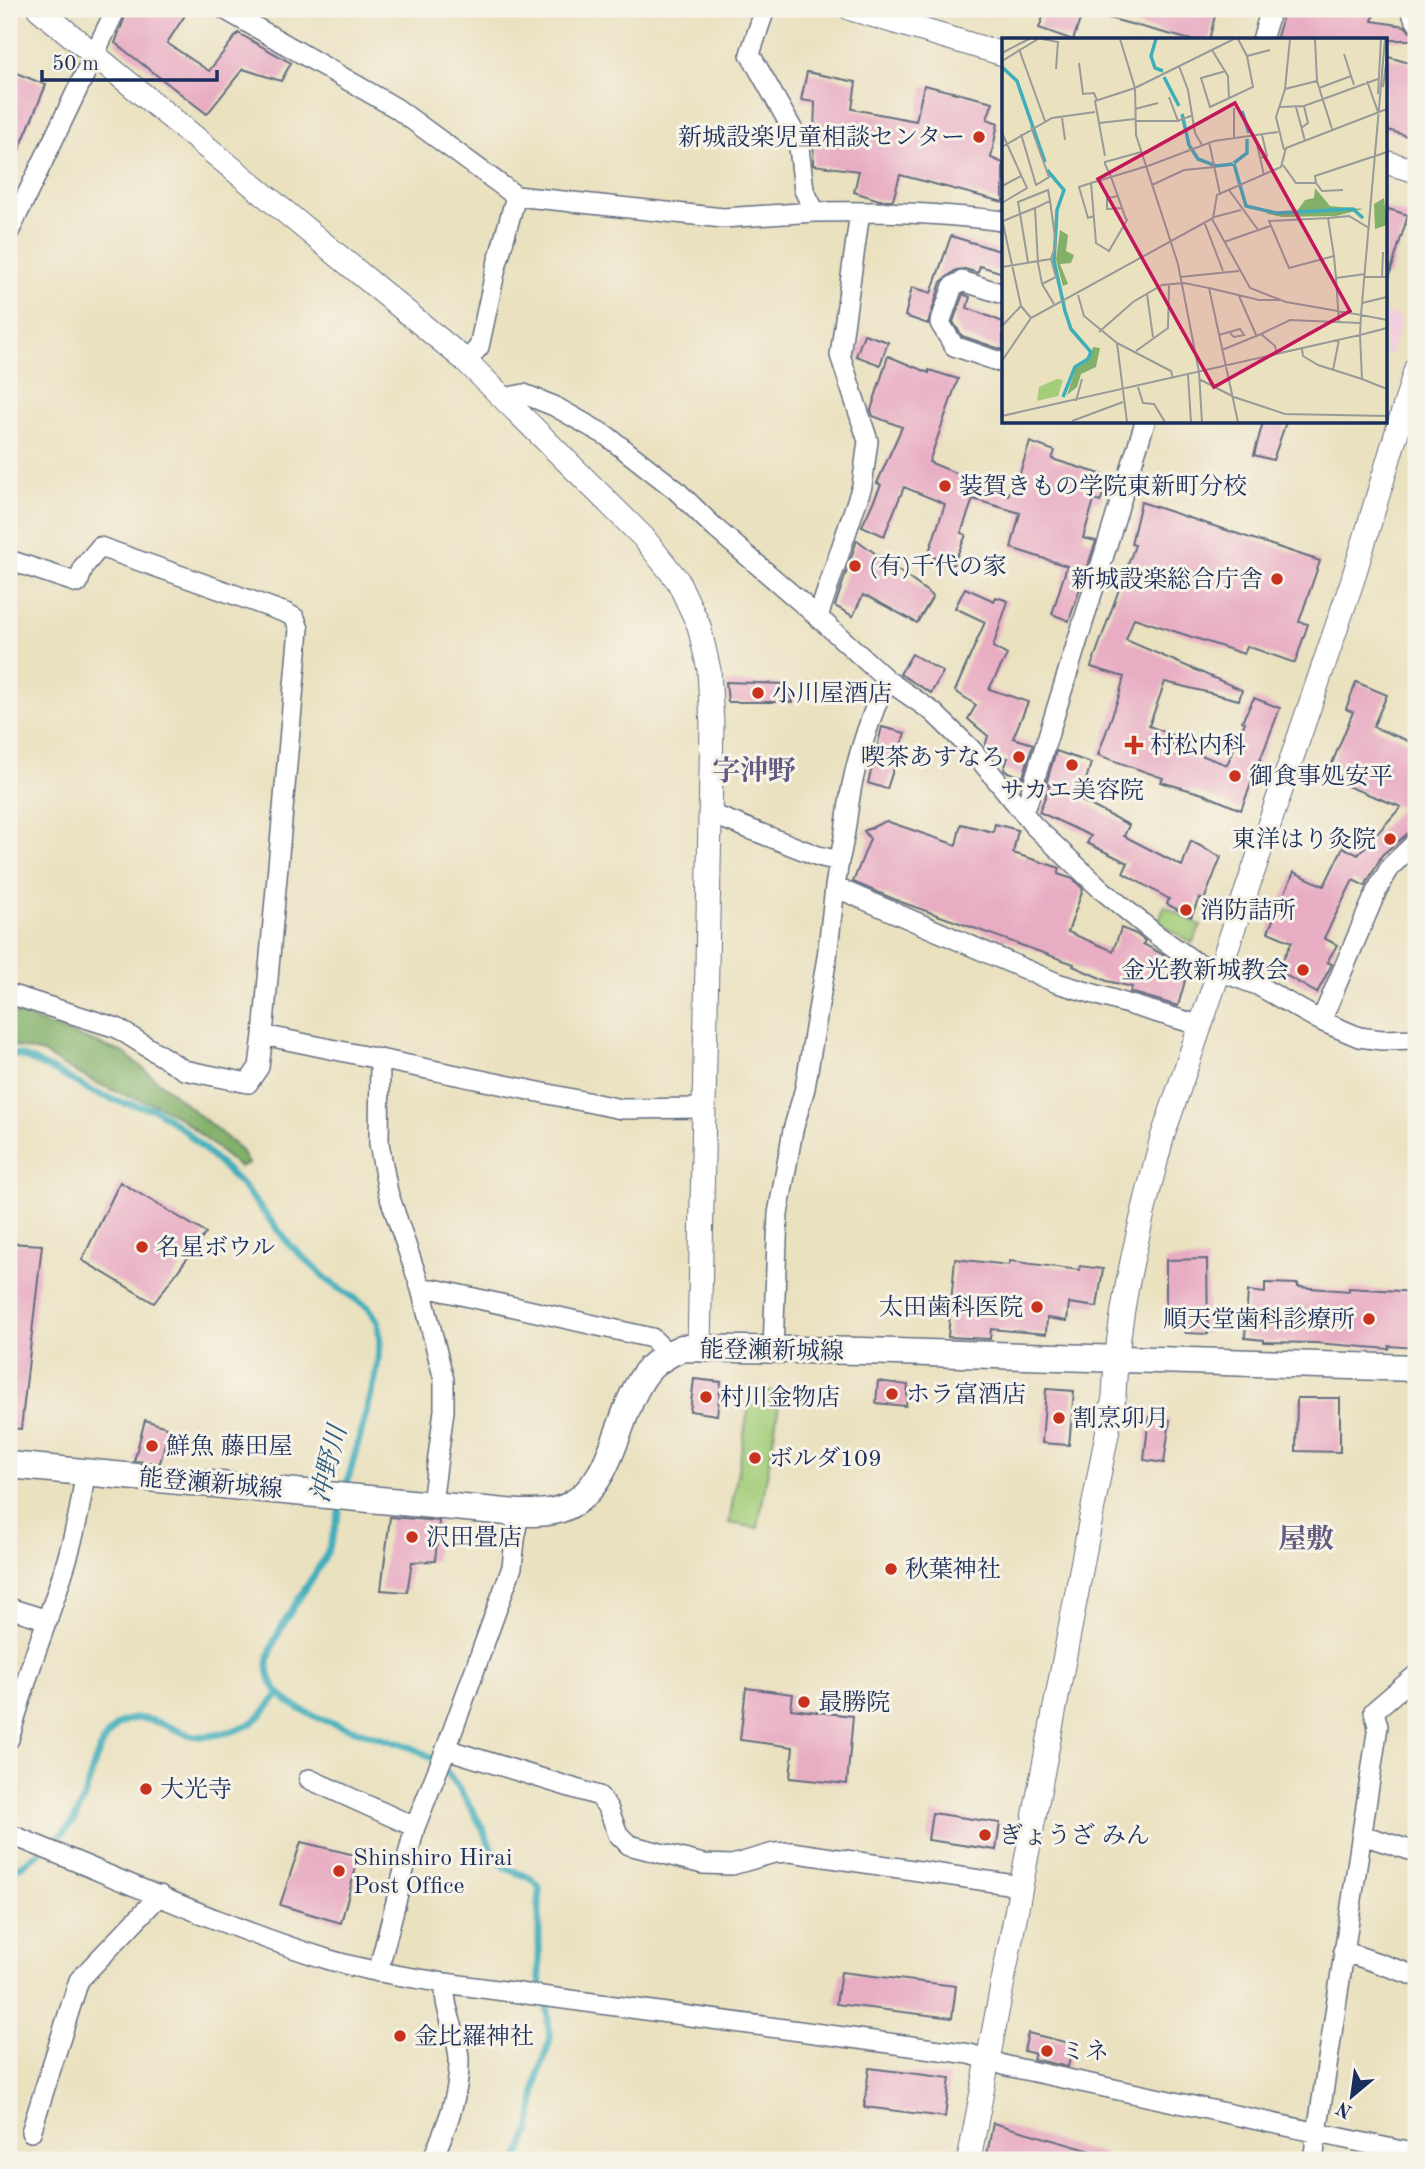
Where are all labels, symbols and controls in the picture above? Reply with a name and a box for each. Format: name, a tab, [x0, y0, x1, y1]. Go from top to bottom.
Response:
scale bar	[42, 38, 217, 82]
inset map	[1002, 38, 1386, 424]
text: 50 m	[52, 54, 99, 75]
place label: 新城設楽児童相談センター	[678, 124, 965, 151]
marker: 新城設楽児童相談センター	[971, 129, 987, 145]
place label: 装賀きもの学院東新町分校	[959, 473, 1247, 500]
marker: 装賀きもの学院東新町分校	[937, 478, 953, 494]
place label: (有)千代の家	[869, 553, 1007, 580]
marker: (有)千代の家	[847, 558, 863, 574]
place label: 新城設楽総合庁舎	[1071, 566, 1263, 593]
marker: 新城設楽総合庁舎	[1269, 571, 1285, 587]
place label: 小川屋酒店	[772, 680, 892, 707]
marker: 小川屋酒店	[750, 685, 766, 701]
place label: 村松内科	[1150, 732, 1246, 759]
marker: 村松内科	[1124, 735, 1144, 755]
place label: 喫茶あすなろ	[861, 745, 1005, 771]
marker: 喫茶あすなろ	[1011, 749, 1027, 765]
district label: 字沖野	[712, 755, 796, 787]
marker: サカエ美容院	[1064, 757, 1080, 773]
place label: 御食事処安平	[1249, 763, 1393, 790]
marker: 御食事処安平	[1227, 768, 1243, 784]
place label: サカエ美容院	[1000, 777, 1144, 804]
place label: 東洋はり灸院	[1232, 826, 1376, 853]
marker: 東洋はり灸院	[1382, 831, 1398, 847]
place label: 消防詰所	[1200, 897, 1296, 924]
marker: 消防詰所	[1178, 902, 1194, 918]
place label: 金光教新城教会	[1121, 957, 1289, 984]
marker: 金光教新城教会	[1295, 962, 1311, 978]
place label: 名星ボウル	[156, 1234, 275, 1261]
marker: 名星ボウル	[134, 1239, 150, 1255]
place label: 太田歯科医院	[879, 1294, 1023, 1321]
marker: 太田歯科医院	[1029, 1299, 1045, 1315]
place label: 順天堂歯科診療所	[1163, 1306, 1355, 1333]
marker: 順天堂歯科診療所	[1361, 1311, 1377, 1327]
street label: 能登瀬新城線	[700, 1336, 844, 1365]
place label: ホラ富酒店	[906, 1381, 1026, 1408]
place label: 村川金物店	[720, 1384, 840, 1411]
marker: ホラ富酒店	[884, 1386, 900, 1402]
marker: 村川金物店	[698, 1389, 714, 1405]
place label: 割烹卯月	[1073, 1405, 1169, 1432]
marker: 割烹卯月	[1051, 1410, 1067, 1426]
water label: 沖野川	[306, 1420, 353, 1505]
place label: 鮮魚 藤田屋	[166, 1433, 293, 1460]
marker: 鮮魚 藤田屋	[144, 1438, 160, 1454]
place label: ボルダ109	[769, 1446, 882, 1472]
marker: ボルダ109	[747, 1450, 763, 1466]
street label: 能登瀬新城線	[138, 1464, 284, 1503]
place label: 沢田畳店	[426, 1524, 522, 1551]
district label: 屋敷	[1278, 1524, 1334, 1555]
marker: 沢田畳店	[404, 1529, 420, 1545]
place label: 秋葉神社	[905, 1556, 1001, 1583]
marker: 秋葉神社	[883, 1561, 899, 1577]
place label: 最勝院	[818, 1689, 890, 1716]
marker: 最勝院	[796, 1694, 812, 1710]
place label: 大光寺	[160, 1776, 232, 1803]
marker: 大光寺	[138, 1781, 154, 1797]
place label: ぎょうざ みん	[999, 1823, 1150, 1849]
marker: ぎょうざ みん	[977, 1827, 993, 1843]
place label: Shinshiro Hirai Post Office	[353, 1847, 512, 1899]
marker: Shinshiro Hirai Post Office	[331, 1863, 347, 1879]
place label: 金比羅神社	[414, 2023, 534, 2050]
marker: 金比羅神社	[392, 2028, 408, 2044]
place label: ミネ	[1061, 2039, 1109, 2065]
marker: ミネ	[1039, 2043, 1055, 2059]
north arrow	[1316, 2060, 1386, 2130]
text: N	[1334, 2097, 1356, 2121]

